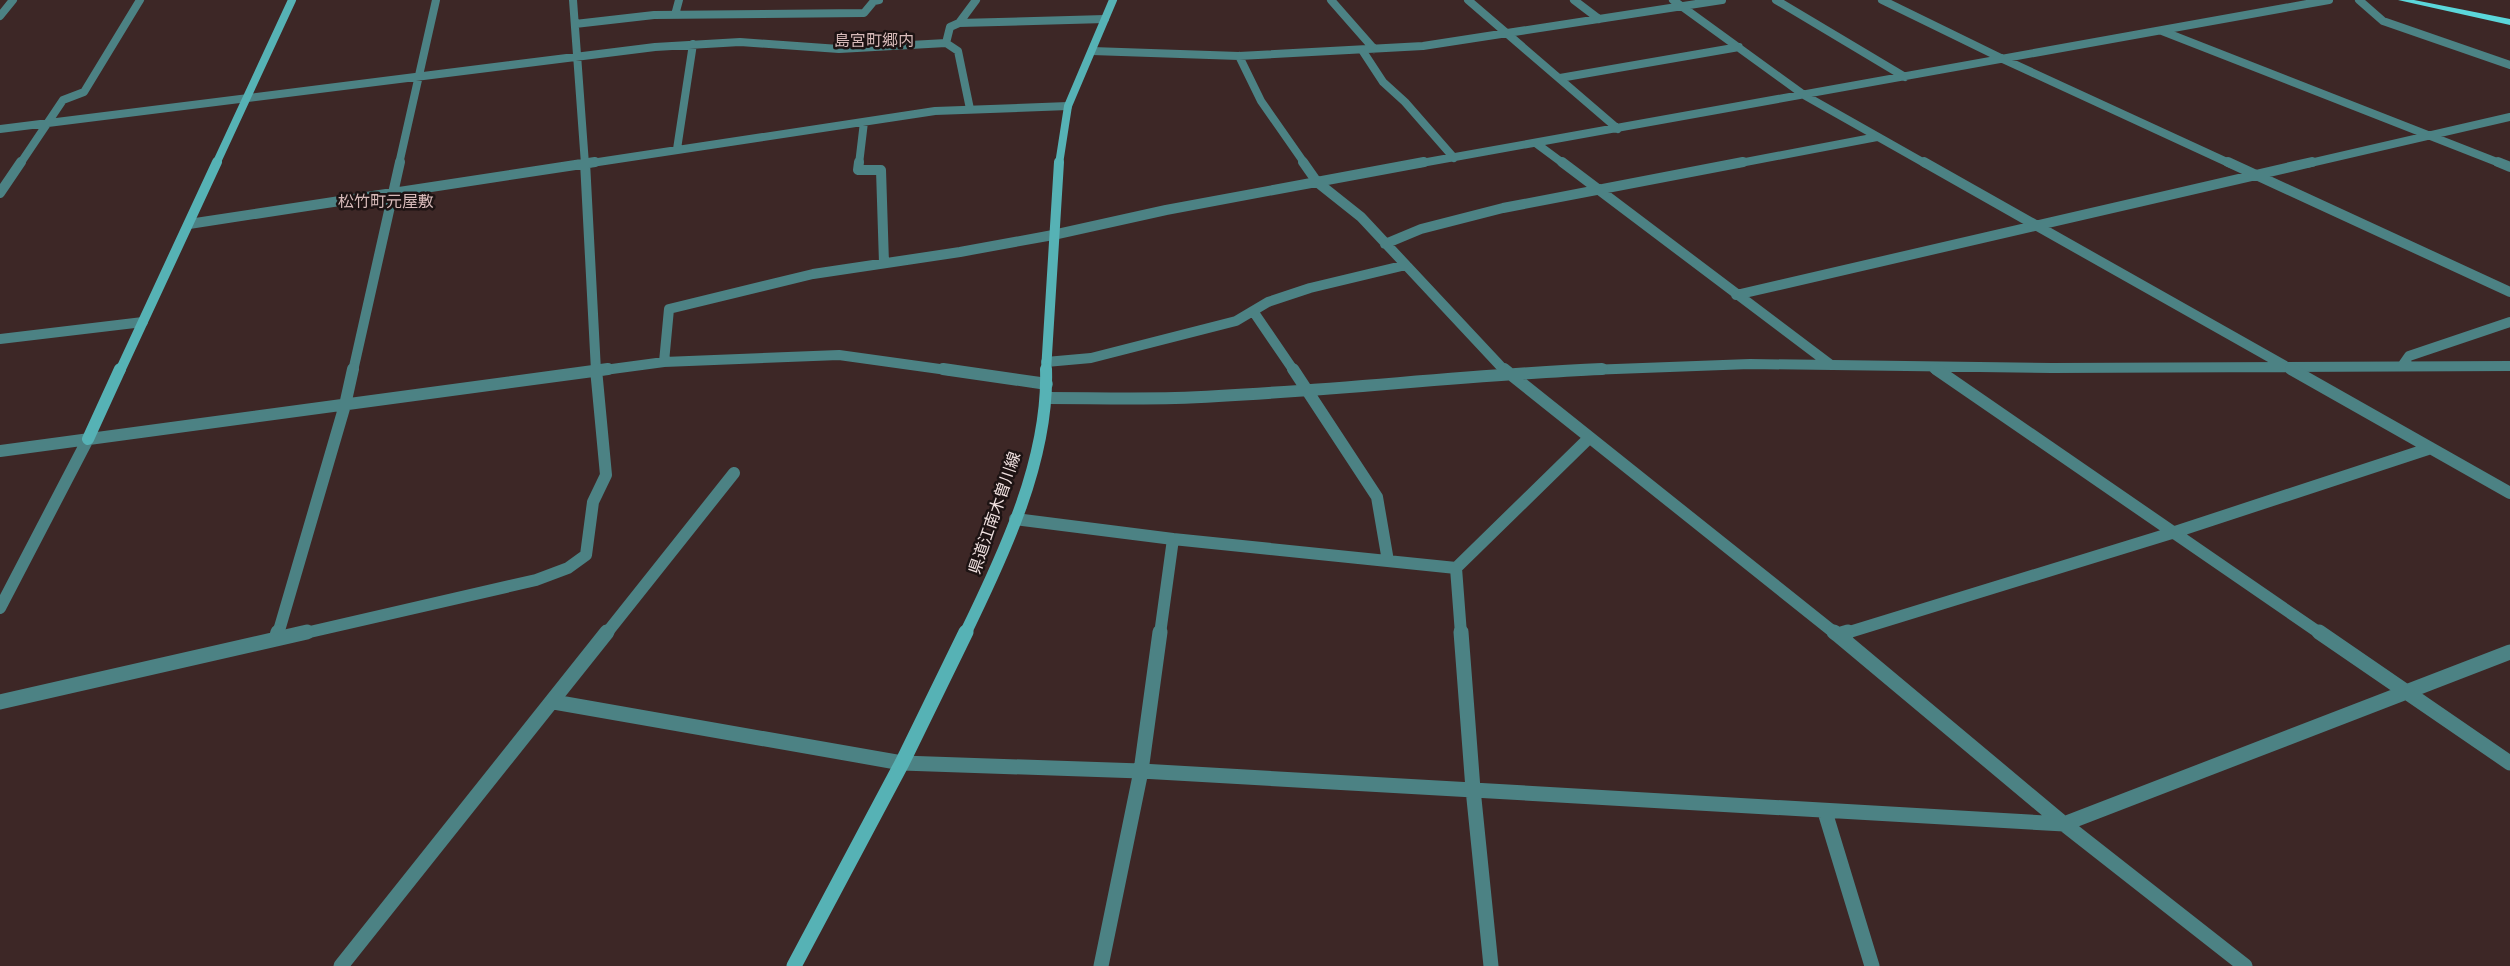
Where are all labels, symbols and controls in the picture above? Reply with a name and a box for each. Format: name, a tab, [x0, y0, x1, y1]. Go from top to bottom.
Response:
district label: 島宮町郷内	[834, 30, 914, 52]
district label: 松竹町元屋敷	[338, 191, 434, 213]
street label: 県道江南木曽川線	[964, 449, 1026, 577]

